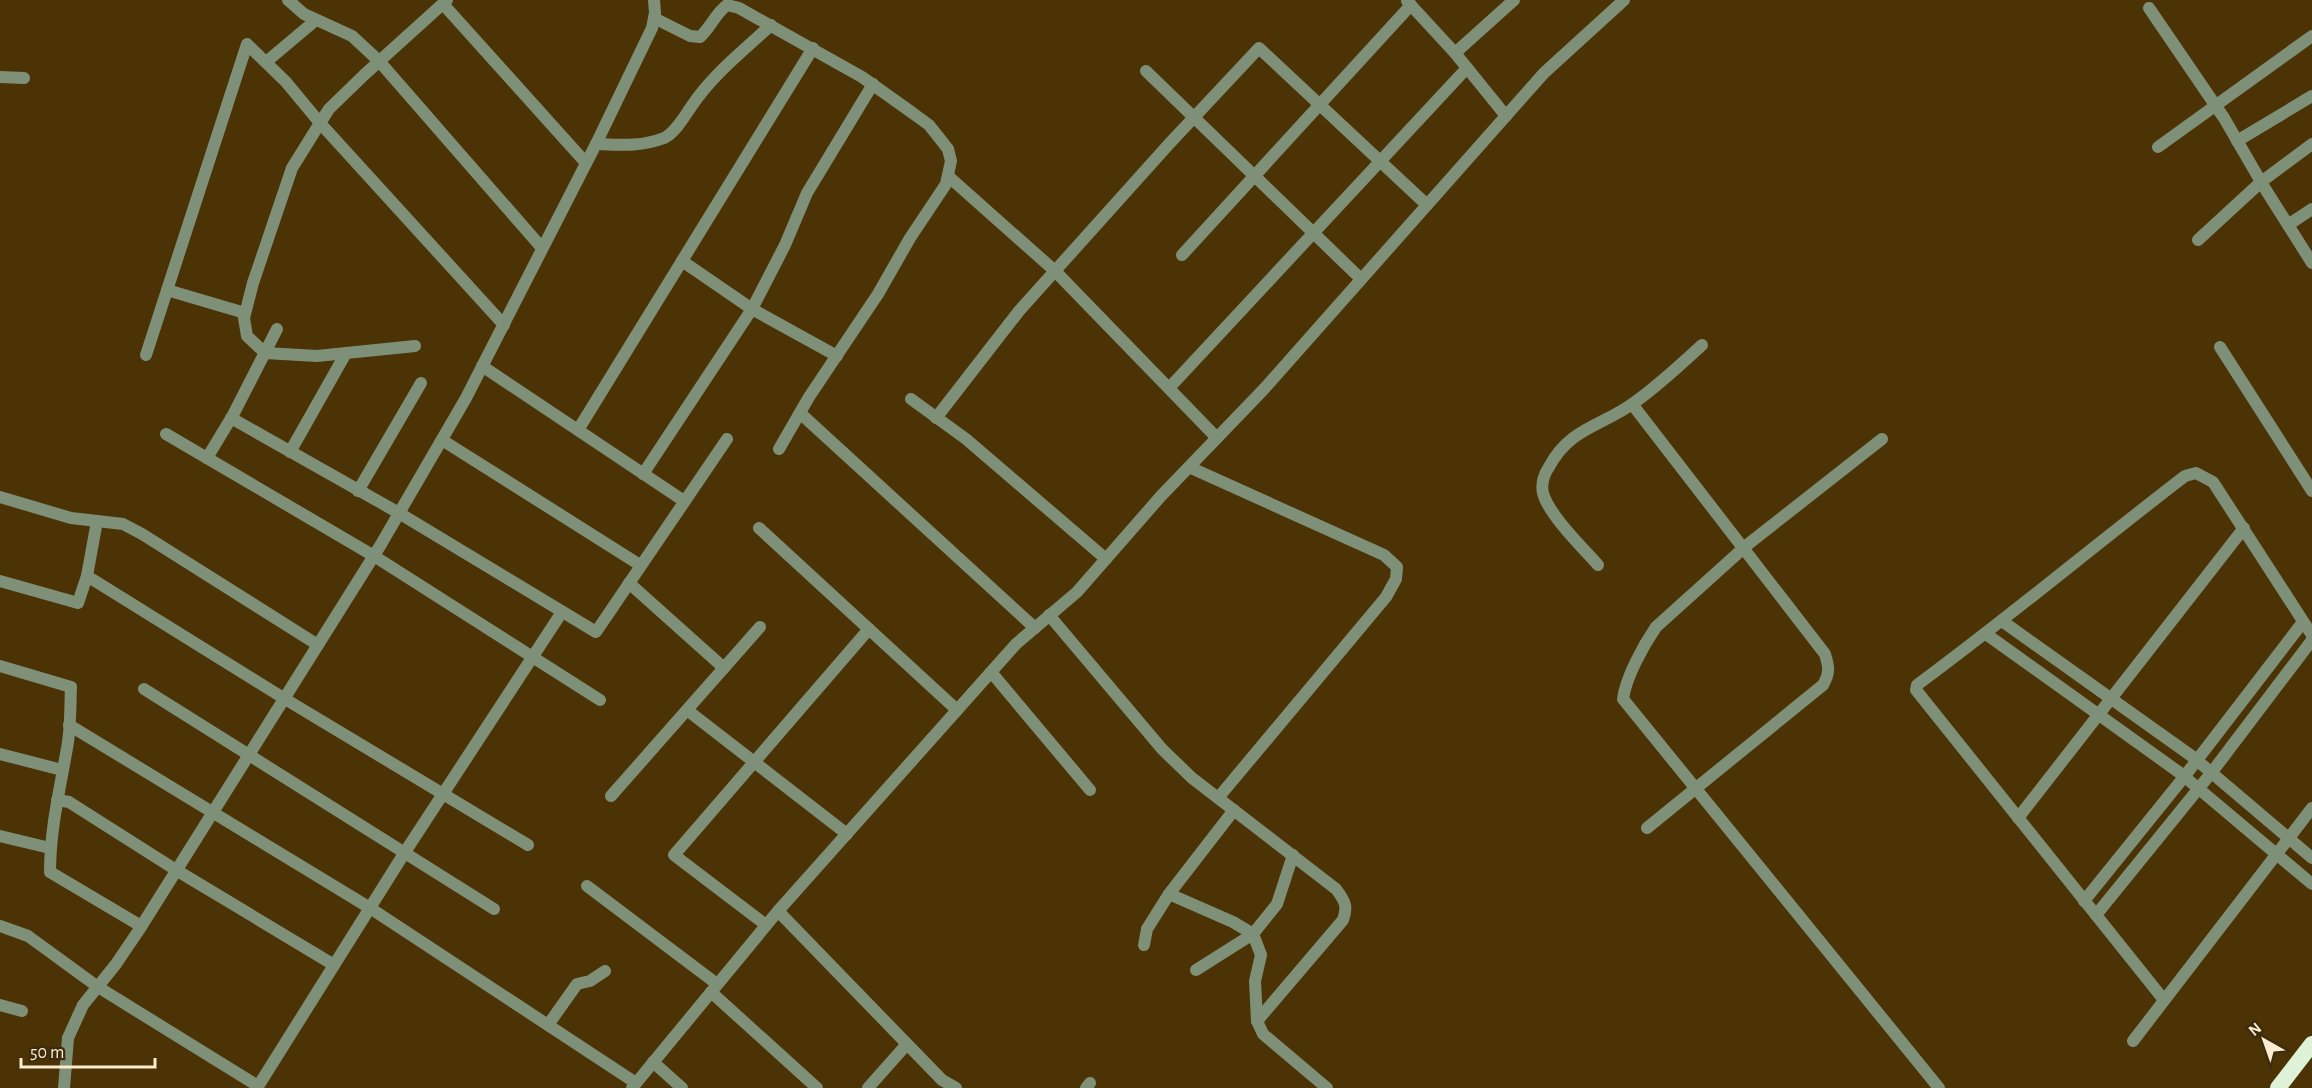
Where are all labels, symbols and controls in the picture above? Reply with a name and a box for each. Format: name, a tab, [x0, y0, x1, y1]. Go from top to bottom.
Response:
north arrow	[2234, 1010, 2294, 1070]
text: N	[2246, 1020, 2264, 1039]
scale bar	[21, 1031, 154, 1069]
text: 50 m	[30, 1044, 64, 1062]

